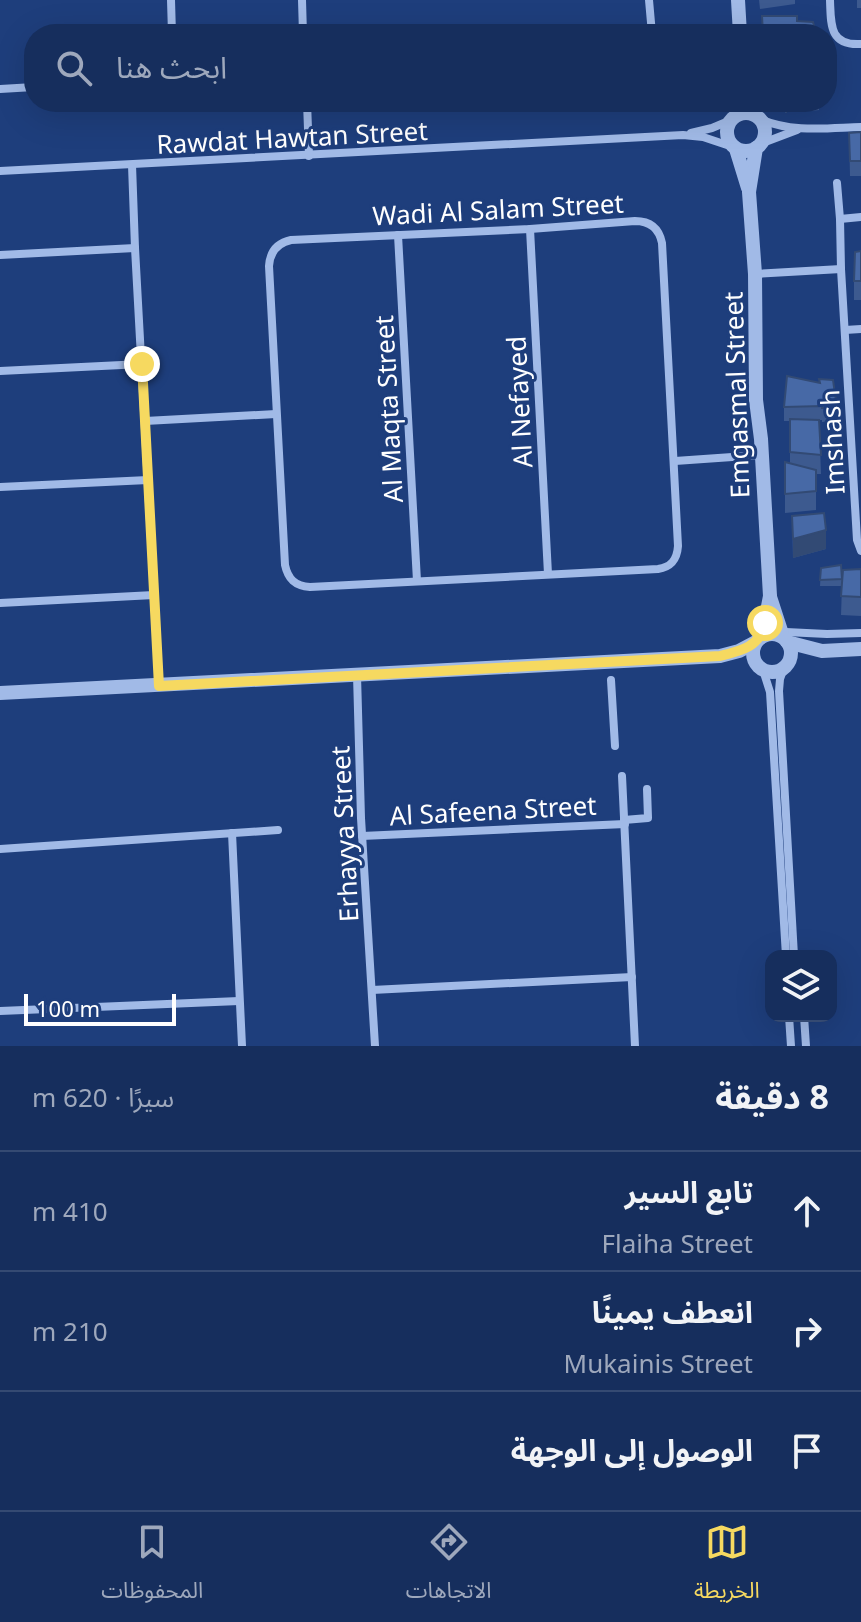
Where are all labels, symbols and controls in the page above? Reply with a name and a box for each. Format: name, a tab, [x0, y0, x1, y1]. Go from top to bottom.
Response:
search box	[24, 24, 837, 112]
icon: search	[52, 46, 96, 90]
text: ابحث هنا	[116, 46, 227, 87]
street label: Rawdat Hawtan Street	[155, 112, 429, 162]
street label: Wadi Al Salam Street	[371, 184, 625, 234]
street label: Emgasmal Street	[714, 291, 758, 499]
street label: Al Maqta Street	[365, 314, 411, 504]
street label: Al Nefayed	[498, 335, 540, 469]
route end	[124, 346, 160, 382]
street label: Imshash	[811, 389, 853, 495]
route start	[747, 605, 783, 641]
street label: Erhayya Street	[321, 745, 367, 923]
street label: Al Safeena Street	[389, 787, 597, 833]
map controls	[765, 950, 837, 1022]
button: layers	[765, 950, 837, 1022]
scale bar	[24, 990, 176, 1026]
text: 100 m	[36, 993, 100, 1023]
text: 8 دقيقة	[715, 1073, 829, 1119]
text: سيرًا · 620 m	[32, 1079, 174, 1115]
text: تابع السير	[625, 1171, 753, 1212]
icon: ahead	[785, 1189, 829, 1233]
text: 410 m	[32, 1193, 108, 1229]
text: Flaiha Street	[601, 1225, 753, 1261]
text: انعطف يمينًا	[592, 1291, 753, 1332]
icon: right	[785, 1309, 829, 1353]
text: 210 m	[32, 1313, 108, 1349]
text: Mukainis Street	[564, 1345, 753, 1381]
text: الوصول إلى الوجهة	[511, 1429, 753, 1470]
icon: arrive	[785, 1429, 829, 1473]
tab: المحفوظات	[101, 1520, 203, 1614]
tab: الاتجاهات	[406, 1520, 492, 1614]
tab: الخريطة	[694, 1520, 760, 1614]

